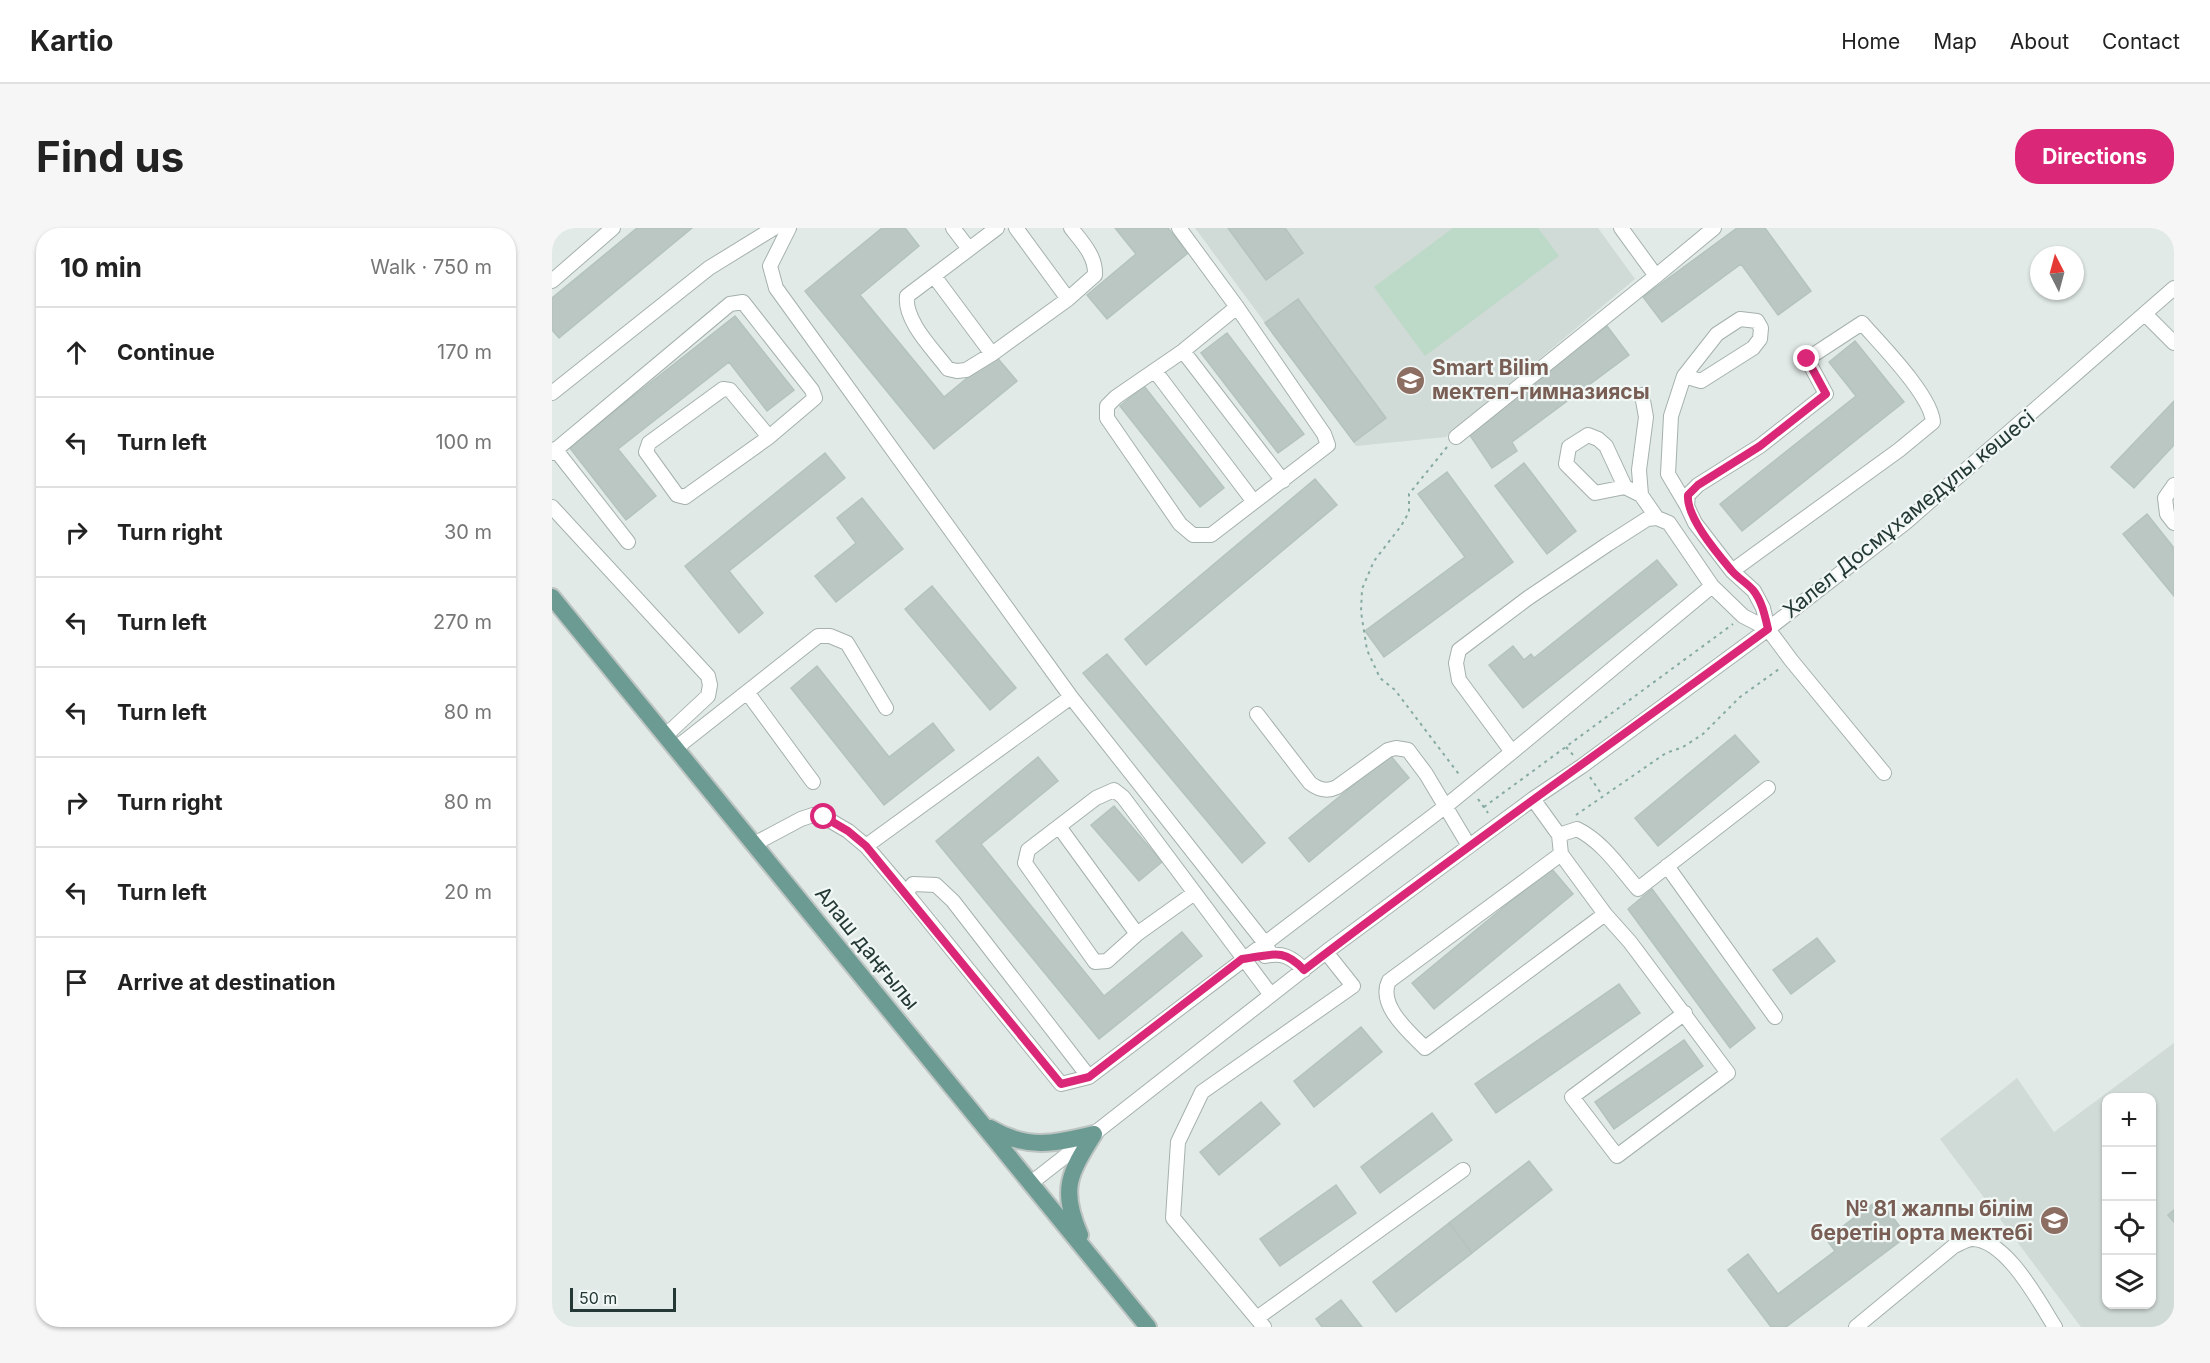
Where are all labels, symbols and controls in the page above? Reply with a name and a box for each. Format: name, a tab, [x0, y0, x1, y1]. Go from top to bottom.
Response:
text: Kartio	[30, 24, 113, 58]
text: Home	[1841, 29, 1900, 54]
text: Map	[1933, 29, 1977, 54]
text: About	[2010, 29, 2069, 54]
text: Contact	[2102, 29, 2180, 54]
button: Directions	[2015, 129, 2174, 184]
text: Find us	[36, 131, 184, 182]
north arrow	[2030, 246, 2084, 300]
text: 10 min	[60, 252, 142, 283]
text: Walk · 750 m	[370, 255, 492, 279]
icon: ahead	[60, 336, 93, 369]
text: Continue	[117, 339, 215, 365]
text: 170 m	[437, 340, 492, 364]
route end	[1793, 345, 1819, 371]
place label: Smart Bilim мектеп-гимназиясы	[1432, 355, 1650, 404]
school or university icon: Smart Bilim мектеп-гимназиясы	[1395, 364, 1427, 396]
street label: Халел Досмұхамедұлы көшесі	[1778, 404, 2039, 623]
icon: left	[60, 426, 93, 459]
text: Turn left	[117, 429, 207, 455]
text: 100 m	[435, 430, 492, 454]
icon: right	[60, 516, 93, 549]
text: Turn right	[117, 519, 223, 545]
text: 30 m	[444, 520, 492, 544]
icon: left	[60, 606, 93, 639]
text: Turn left	[117, 609, 207, 635]
text: 270 m	[433, 610, 492, 634]
icon: left	[60, 696, 93, 729]
text: Turn left	[117, 699, 207, 725]
text: 80 m	[444, 700, 492, 724]
icon: right	[60, 786, 93, 819]
text: Turn right	[117, 789, 223, 815]
text: 80 m	[444, 790, 492, 814]
route start	[810, 803, 836, 829]
icon: left	[60, 876, 93, 909]
text: Turn left	[117, 879, 207, 905]
text: 20 m	[444, 880, 492, 904]
street label: Алаш даңғылы	[810, 881, 925, 1014]
icon: arrive	[60, 966, 93, 999]
text: Arrive at destination	[117, 969, 336, 995]
map controls	[2102, 1093, 2156, 1309]
button: +	[2102, 1093, 2156, 1147]
button: −	[2102, 1147, 2156, 1201]
place label: № 81 жалпы білім беретін орта мектебі	[1811, 1196, 2033, 1245]
button: locate	[2102, 1201, 2156, 1255]
school or university icon: № 81 жалпы білім беретін орта мектебі	[2038, 1205, 2070, 1237]
button: layers	[2102, 1255, 2156, 1309]
scale bar	[570, 1285, 676, 1312]
text: 50 m	[579, 1288, 617, 1308]

